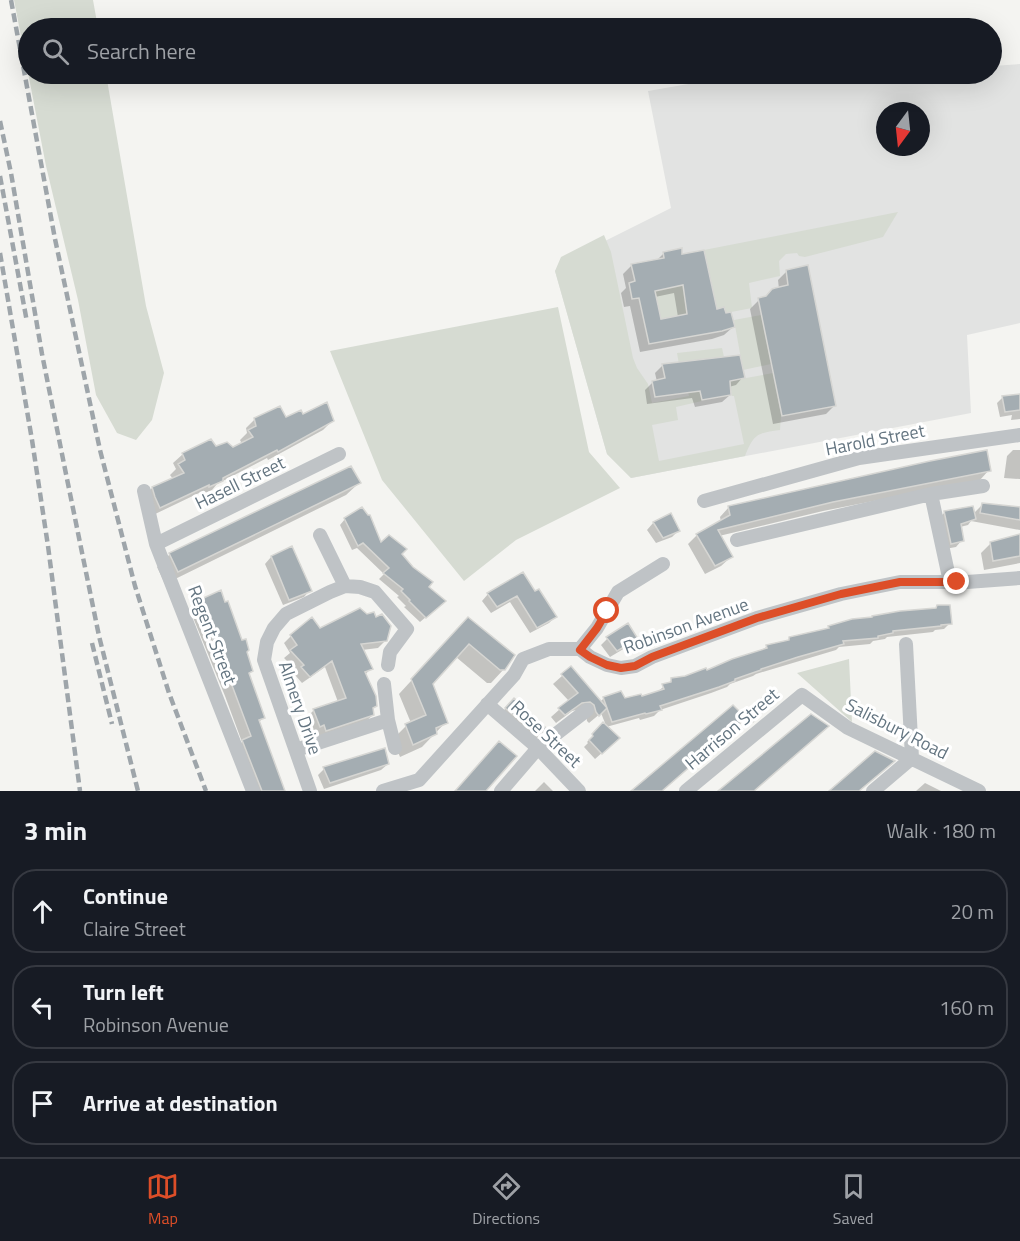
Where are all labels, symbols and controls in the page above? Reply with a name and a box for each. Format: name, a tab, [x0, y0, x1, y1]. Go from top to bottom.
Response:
search box	[18, 18, 1002, 84]
text: Search here	[87, 34, 196, 68]
icon: search	[39, 35, 72, 68]
north arrow	[876, 102, 930, 156]
street label: Harold Street	[823, 417, 928, 462]
street label: Hasell Street	[190, 449, 290, 516]
route end	[943, 568, 969, 594]
street label: Regent Street	[181, 581, 244, 689]
street label: Robinson Avenue	[620, 590, 752, 661]
route start	[593, 597, 619, 623]
street label: Almery Drive	[272, 657, 329, 758]
street label: Harrison Street	[679, 681, 785, 776]
street label: Salisbury Road	[841, 691, 953, 766]
street label: Rose Street	[505, 694, 588, 774]
text: 3 min	[24, 811, 87, 850]
text: Walk · 180 m	[887, 815, 996, 846]
text: Continue	[83, 879, 168, 913]
icon: ahead	[26, 895, 59, 928]
text: 20 m	[950, 896, 994, 927]
text: Claire Street	[83, 913, 186, 944]
text: Turn left	[83, 975, 164, 1009]
icon: left	[26, 991, 59, 1024]
text: 160 m	[939, 992, 994, 1023]
text: Robinson Avenue	[83, 1009, 229, 1040]
text: Arrive at destination	[83, 1086, 278, 1120]
icon: arrive	[26, 1087, 59, 1120]
tab: Map	[146, 1170, 179, 1230]
tab: Directions	[472, 1170, 540, 1230]
tab: Saved	[833, 1170, 874, 1230]

